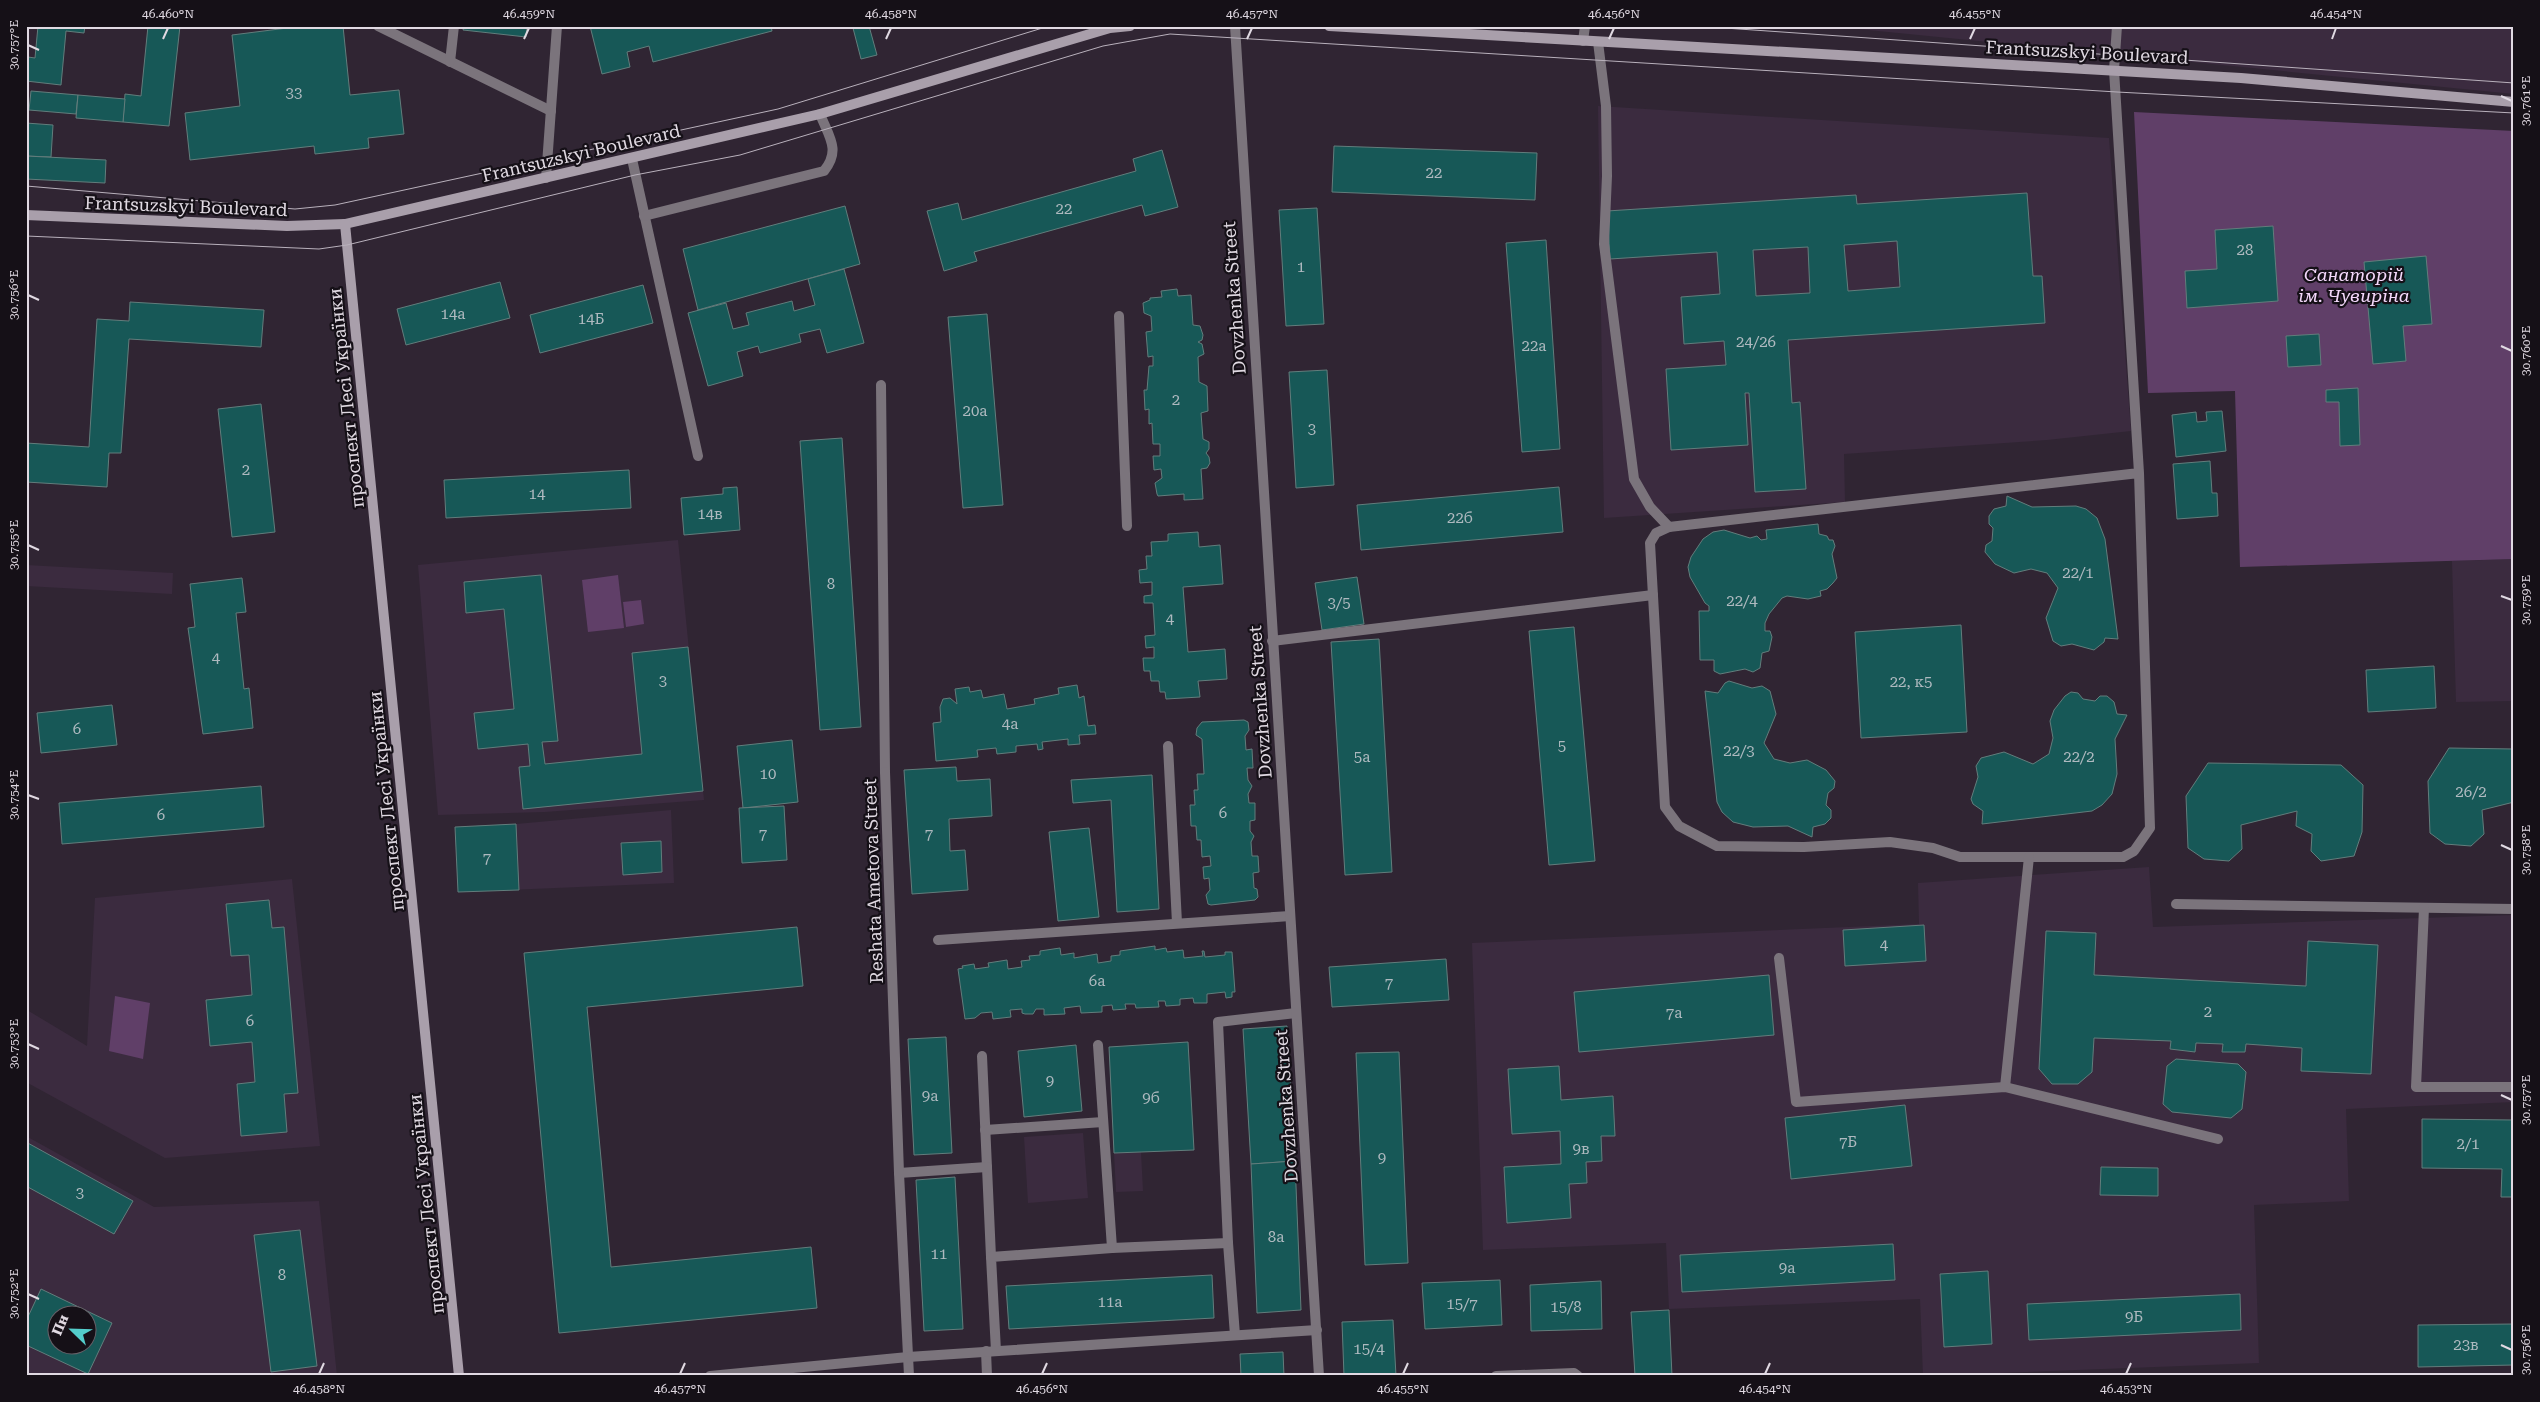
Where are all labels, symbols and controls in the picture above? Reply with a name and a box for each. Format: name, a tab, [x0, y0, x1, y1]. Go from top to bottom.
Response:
text: 46.460°N	[142, 7, 194, 21]
text: 46.459°N	[503, 7, 555, 21]
text: 46.458°N	[865, 7, 917, 21]
text: 46.457°N	[1226, 7, 1278, 21]
text: 46.456°N	[1588, 7, 1640, 21]
text: 46.455°N	[1949, 7, 2001, 21]
text: 46.454°N	[2310, 7, 2362, 21]
text: 30.757°E	[7, 20, 21, 70]
street label: Frantsuzskyi Boulevard	[1985, 36, 2189, 68]
text: 30.761°E	[2519, 76, 2533, 126]
house number: 33	[286, 84, 302, 102]
street label: Frantsuzskyi Boulevard	[480, 120, 683, 186]
house number: 22	[1426, 164, 1442, 182]
street label: Frantsuzskyi Boulevard	[84, 192, 288, 220]
house number: 22	[1056, 200, 1072, 218]
street label: Dovzhenka Street	[1218, 221, 1250, 375]
house number: 28	[2237, 241, 2253, 259]
house number: 1	[1297, 258, 1305, 276]
park label: Санаторій ім. Чувиріна	[2298, 264, 2410, 306]
text: 30.756°E	[7, 270, 21, 320]
street label: проспект Лесі Українки	[324, 287, 368, 509]
house number: 14а	[441, 305, 465, 323]
house number: 14Б	[578, 310, 605, 328]
text: 30.760°E	[2519, 326, 2533, 376]
house number: 24/26	[1736, 333, 1776, 351]
house number: 22а	[1522, 337, 1546, 355]
house number: 2	[1172, 391, 1180, 409]
house number: 20а	[963, 402, 987, 420]
house number: 3	[1308, 420, 1316, 438]
house number: 2	[242, 461, 250, 479]
house number: 14	[529, 485, 546, 503]
house number: 14в	[697, 505, 723, 523]
house number: 22б	[1447, 509, 1473, 527]
text: 30.755°E	[7, 520, 21, 570]
house number: 22/1	[2062, 564, 2094, 582]
house number: 8	[827, 575, 835, 593]
text: 30.759°E	[2519, 575, 2533, 625]
house number: 22/4	[1726, 592, 1758, 610]
house number: 3/5	[1327, 594, 1351, 612]
house number: 4	[1166, 610, 1175, 628]
street label: Dovzhenka Street	[1244, 625, 1276, 779]
house number: 4	[212, 649, 221, 667]
house number: 3	[659, 672, 667, 690]
house number: 22, к5	[1890, 673, 1932, 691]
street label: проспект Лесі Українки	[364, 690, 408, 912]
house number: 4а	[1002, 715, 1018, 733]
house number: 6	[73, 720, 81, 738]
house number: 5	[1558, 737, 1566, 755]
house number: 22/3	[1723, 742, 1755, 760]
house number: 5а	[1354, 748, 1370, 766]
house number: 22/2	[2063, 748, 2095, 766]
house number: 10	[760, 765, 776, 783]
text: 30.754°E	[7, 770, 21, 820]
street label: Reshata Ametova Street	[859, 778, 887, 984]
house number: 26/2	[2455, 783, 2487, 801]
house number: 6	[1219, 804, 1227, 822]
house number: 6	[157, 806, 165, 824]
house number: 7	[759, 825, 767, 843]
house number: 7	[925, 825, 933, 843]
text: 30.758°E	[2519, 825, 2533, 875]
house number: 7	[483, 849, 491, 867]
house number: 4	[1880, 936, 1889, 954]
house number: 6а	[1089, 972, 1105, 990]
house number: 7	[1385, 974, 1393, 992]
house number: 2	[2204, 1003, 2212, 1021]
house number: 7а	[1666, 1004, 1682, 1022]
house number: 6	[246, 1012, 254, 1030]
text: 30.753°E	[7, 1019, 21, 1069]
street label: Dovzhenka Street	[1270, 1029, 1302, 1183]
house number: 9	[1046, 1072, 1054, 1090]
text: 30.757°E	[2519, 1075, 2533, 1125]
house number: 9а	[922, 1087, 938, 1105]
house number: 9б	[1142, 1089, 1160, 1107]
street label: проспект Лесі Українки	[404, 1093, 448, 1315]
house number: 7Б	[1839, 1133, 1857, 1151]
house number: 2/1	[2456, 1135, 2480, 1153]
house number: 9в	[1572, 1140, 1590, 1158]
house number: 9	[1378, 1149, 1386, 1167]
house number: 3	[76, 1184, 84, 1202]
house number: 8а	[1268, 1228, 1284, 1246]
house number: 11	[931, 1245, 947, 1263]
house number: 9а	[1779, 1259, 1795, 1277]
house number: 8	[278, 1266, 286, 1284]
text: 30.752°E	[7, 1269, 21, 1319]
house number: 11а	[1098, 1293, 1122, 1311]
house number: 15/7	[1446, 1295, 1478, 1313]
house number: 15/8	[1550, 1298, 1582, 1316]
north arrow	[48, 1304, 98, 1354]
house number: 9Б	[2125, 1308, 2143, 1326]
text: Пн	[49, 1312, 72, 1338]
text: 30.756°E	[2519, 1325, 2533, 1375]
house number: 23в	[2453, 1336, 2479, 1354]
house number: 15/4	[1353, 1340, 1385, 1358]
text: 46.458°N	[293, 1382, 345, 1396]
text: 46.457°N	[654, 1382, 706, 1396]
text: 46.456°N	[1016, 1382, 1068, 1396]
text: 46.455°N	[1377, 1382, 1429, 1396]
text: 46.454°N	[1739, 1382, 1791, 1396]
text: 46.453°N	[2100, 1382, 2152, 1396]

